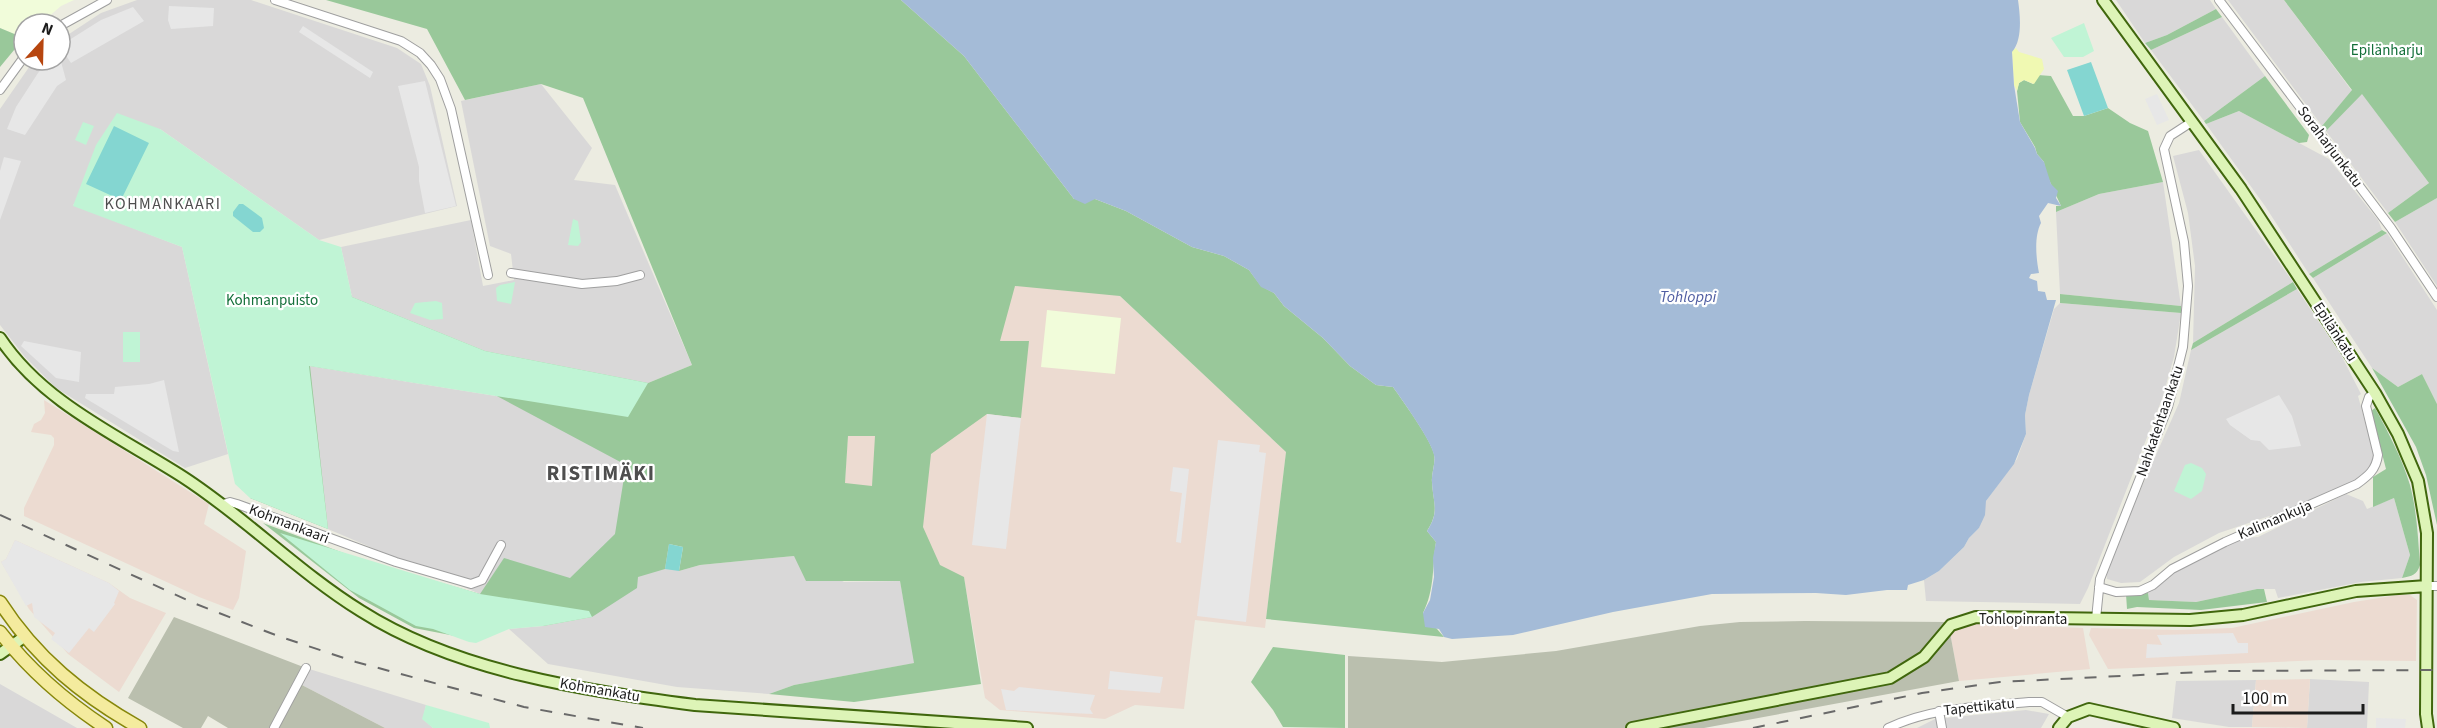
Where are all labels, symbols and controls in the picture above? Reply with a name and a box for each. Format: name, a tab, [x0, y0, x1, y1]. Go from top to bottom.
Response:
north arrow	[12, 12, 72, 72]
text: N	[38, 17, 56, 41]
park label: Epilänharju	[2351, 40, 2423, 61]
street label: Soraharjunkatu	[2292, 102, 2368, 192]
district label: KOHMANKAARI	[105, 193, 221, 215]
water label: Tohloppi	[1660, 286, 1717, 308]
park label: Kohmanpuisto	[226, 290, 318, 311]
street label: Epilänkatu	[2308, 298, 2362, 366]
street label: Nahkatehtaankatu	[2131, 363, 2189, 479]
district label: RISTIMÄKI	[546, 458, 656, 488]
street label: Kalimankuja	[2235, 495, 2315, 545]
street label: Kohmankaari	[246, 499, 332, 549]
street label: Tohlopinranta	[1979, 609, 2067, 630]
street label: Kohmankatu	[558, 673, 642, 707]
scale bar	[2233, 677, 2364, 715]
text: 100 m	[2242, 686, 2287, 711]
street label: Tapettikatu	[1942, 693, 2016, 721]

